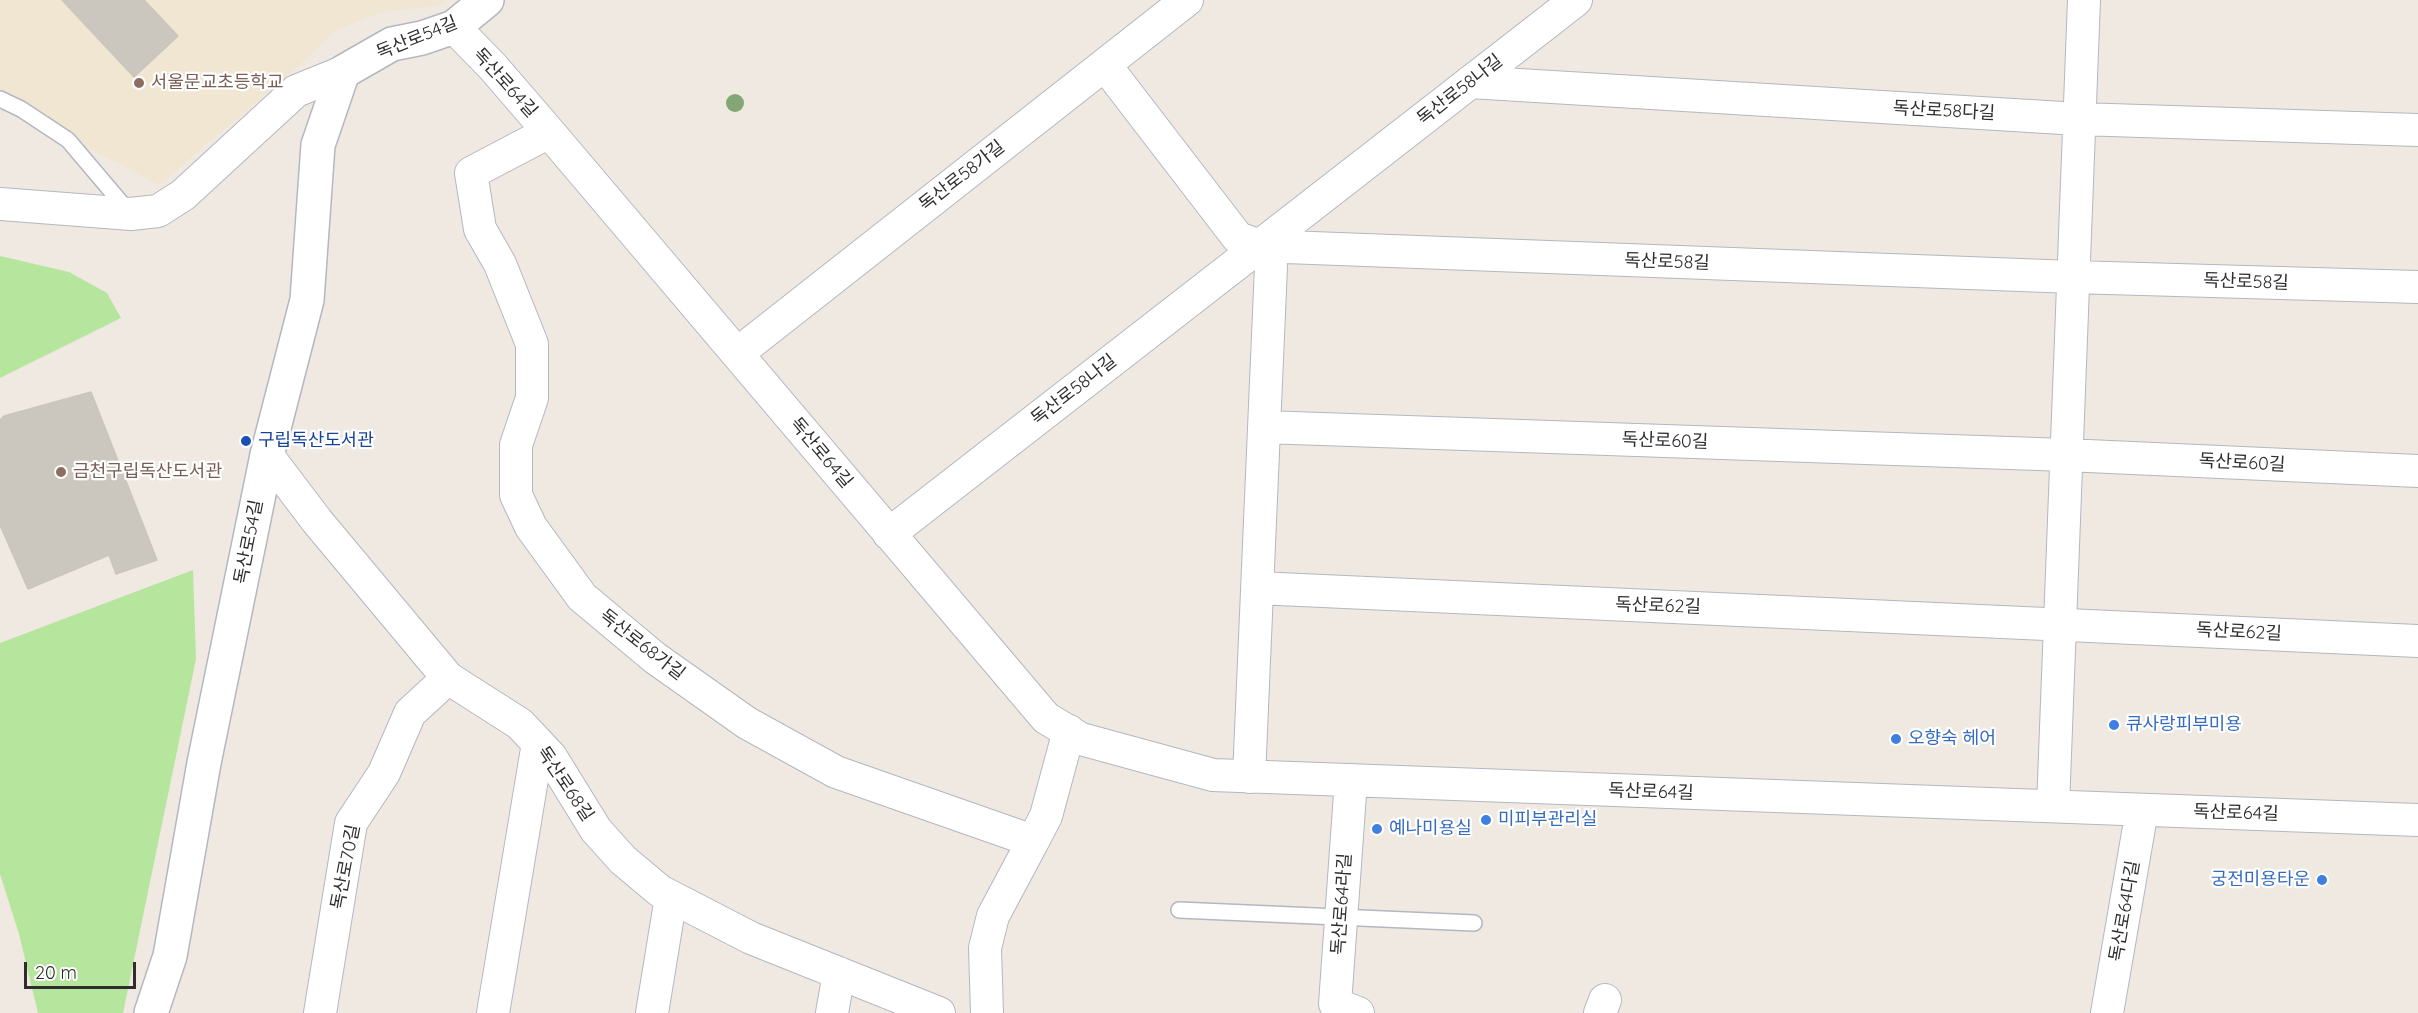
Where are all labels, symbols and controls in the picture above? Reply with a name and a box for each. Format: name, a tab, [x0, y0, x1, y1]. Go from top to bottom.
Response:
street label: 독산로54길	[373, 12, 461, 64]
street label: 독산로64길	[468, 44, 542, 122]
street label: 독산로58나길	[1413, 50, 1507, 130]
place label: 서울문교초등학교	[151, 72, 283, 94]
marker: 서울문교초등학교	[132, 76, 146, 90]
street label: 독산로58다길	[1892, 98, 1996, 124]
street label: 독산로58가길	[915, 136, 1009, 216]
street label: 독산로58길	[1624, 250, 1710, 274]
street label: 독산로58길	[2203, 270, 2289, 294]
street label: 독산로58나길	[1027, 350, 1121, 430]
street label: 독산로64길	[785, 413, 857, 493]
street label: 독산로60길	[1621, 429, 1709, 453]
place label: 구립독산도서관	[258, 430, 374, 452]
marker: 구립독산도서관	[239, 434, 253, 448]
street label: 독산로60길	[2198, 450, 2286, 476]
place label: 금천구립독산도서관	[73, 461, 222, 483]
marker: 금천구립독산도서관	[54, 465, 68, 479]
street label: 독산로54길	[230, 498, 268, 586]
street label: 독산로62길	[1615, 594, 1701, 618]
street label: 독산로68가길	[595, 605, 689, 685]
street label: 독산로62길	[2196, 619, 2282, 645]
place label: 큐사랑피부미용	[2126, 714, 2242, 736]
marker: 큐사랑피부미용	[2107, 718, 2121, 732]
place label: 오향숙 헤어	[1908, 728, 1996, 750]
marker: 오향숙 헤어	[1889, 732, 1903, 746]
street label: 독산로68길	[532, 742, 598, 826]
street label: 독산로64길	[1608, 780, 1694, 804]
street label: 독산로64길	[2193, 801, 2279, 825]
place label: 미피부관리실	[1498, 809, 1597, 831]
marker: 미피부관리실	[1479, 813, 1493, 827]
place label: 예나미용실	[1389, 818, 1472, 840]
marker: 예나미용실	[1370, 822, 1384, 836]
street label: 독산로70길	[327, 823, 365, 911]
street label: 독산로64라길	[1328, 852, 1356, 956]
street label: 독산로64다길	[2105, 859, 2145, 963]
place label: 궁전미용타운	[2211, 869, 2310, 891]
marker: 궁전미용타운	[2315, 873, 2329, 887]
scale bar	[27, 950, 140, 988]
text: 20 m	[35, 961, 77, 984]

